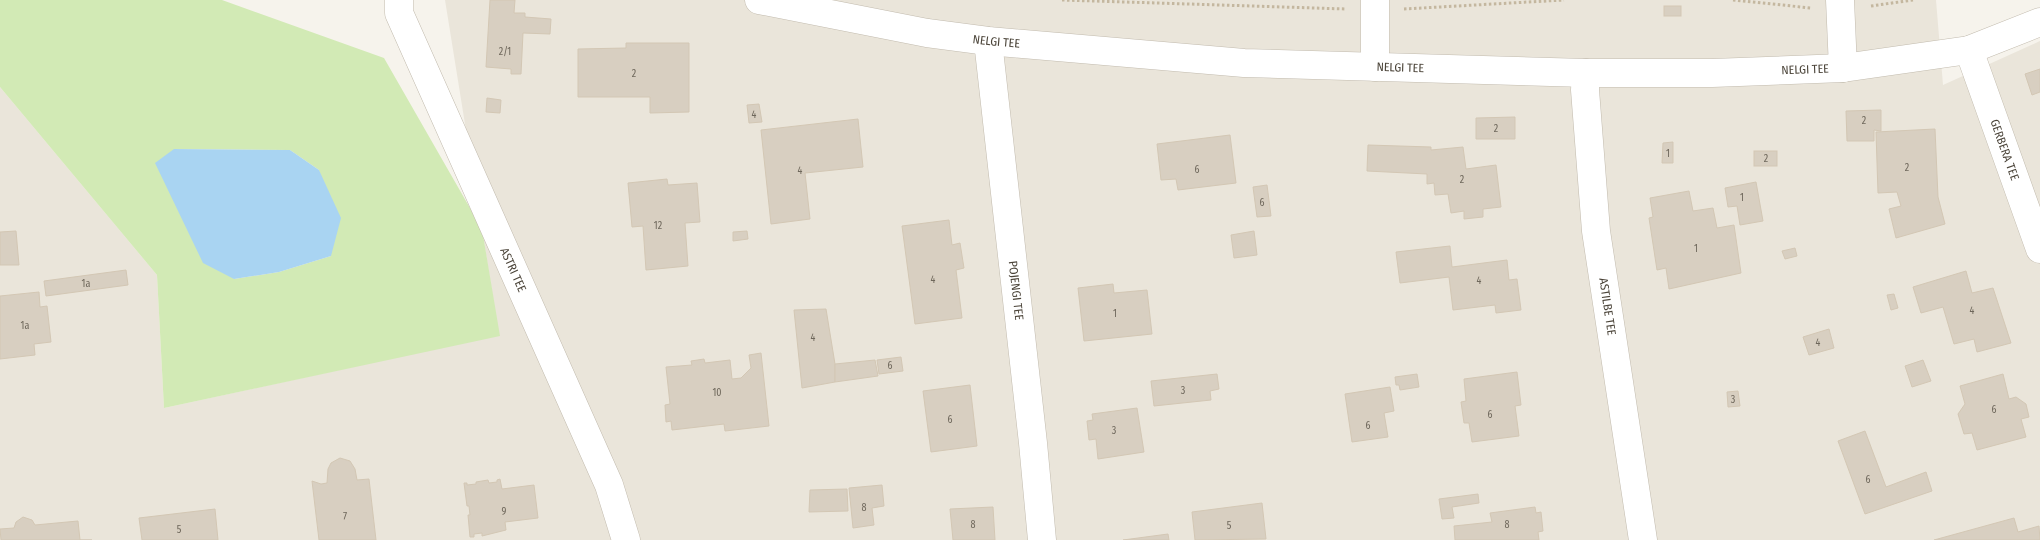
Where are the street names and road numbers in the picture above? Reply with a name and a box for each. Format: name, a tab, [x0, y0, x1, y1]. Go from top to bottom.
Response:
street label: NELGI TEE	[972, 32, 1021, 51]
street label: NELGI TEE	[1376, 60, 1425, 75]
street label: NELGI TEE	[1781, 62, 1829, 77]
street label: GERBERA TEE	[1987, 117, 2022, 183]
street label: ASTRI TEE	[497, 245, 529, 294]
street label: POJENGI TEE	[1006, 260, 1026, 321]
street label: ASTILBE TEE	[1596, 277, 1619, 337]

